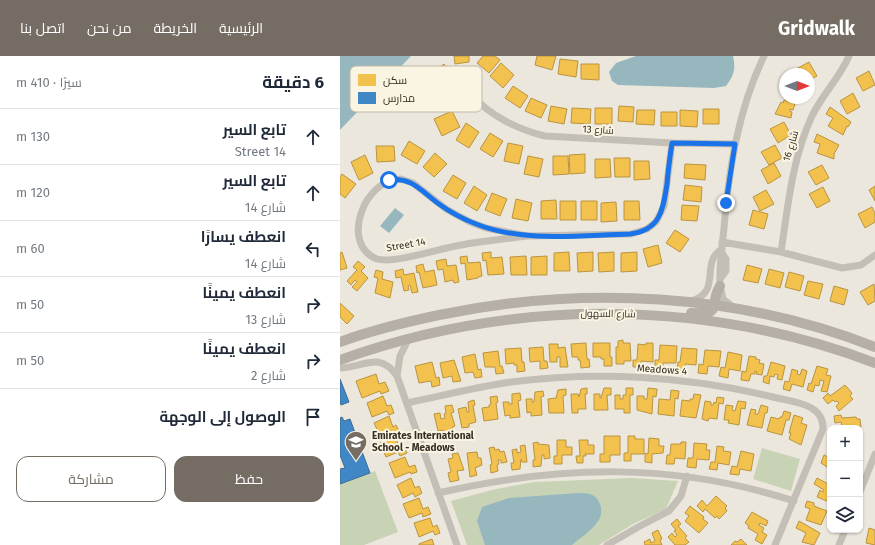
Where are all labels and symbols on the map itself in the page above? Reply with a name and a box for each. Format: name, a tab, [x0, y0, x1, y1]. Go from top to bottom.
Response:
legend	[350, 66, 482, 112]
north arrow	[779, 68, 815, 104]
text: سكن	[383, 74, 407, 87]
text: مدارس	[383, 92, 415, 105]
street label: شارع 13	[582, 123, 614, 137]
street label: شارع 16	[781, 129, 801, 163]
route start	[380, 171, 398, 189]
route end	[717, 194, 735, 212]
street label: Street 14	[386, 236, 427, 254]
street label: شارع السهول	[580, 308, 636, 320]
street label: Meadows 4	[637, 362, 688, 378]
school or university icon: Emirates International School - Meadows	[343, 429, 369, 462]
place label: Emirates International School - Meadows	[372, 430, 474, 454]

